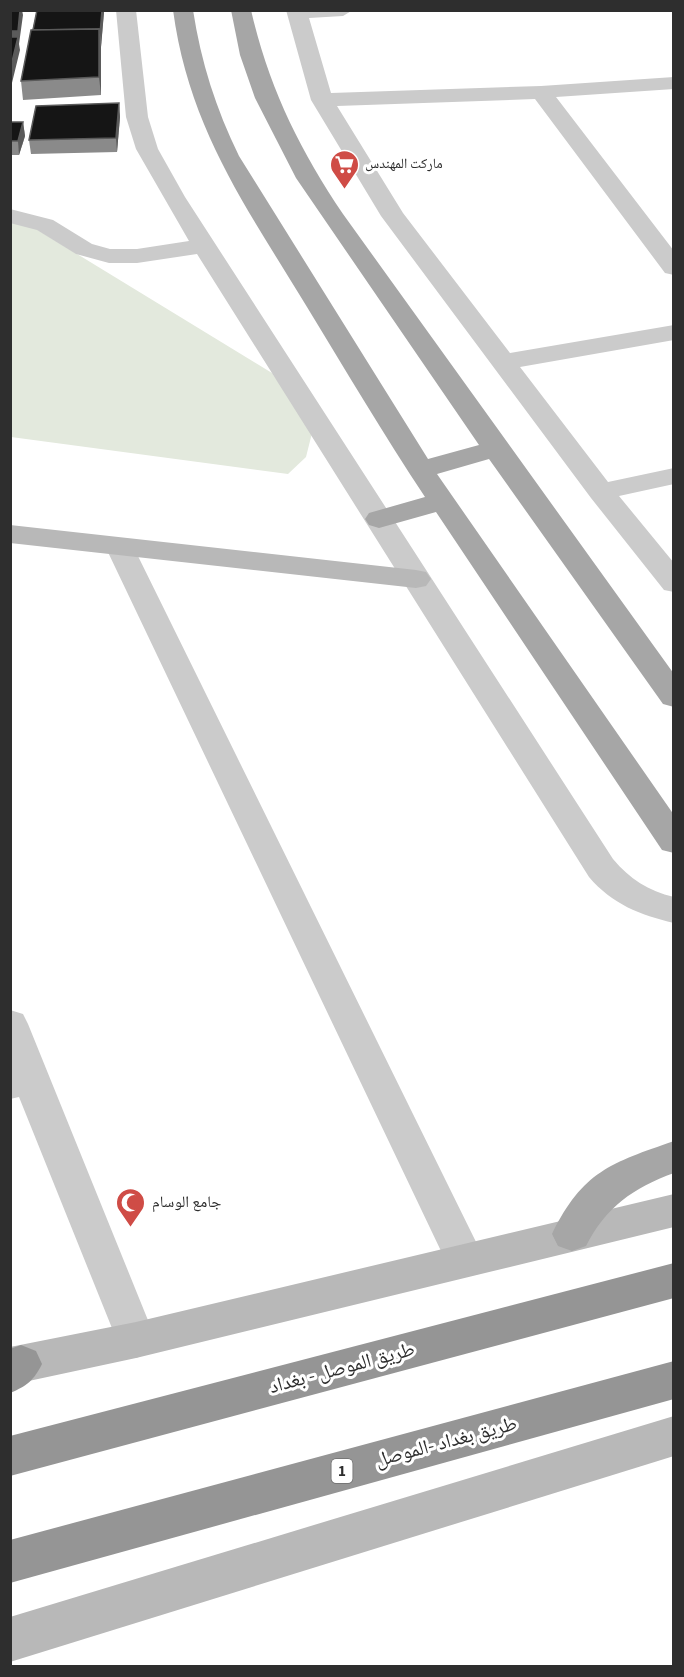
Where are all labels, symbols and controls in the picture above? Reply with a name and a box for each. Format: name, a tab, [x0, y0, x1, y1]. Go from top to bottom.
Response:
supermarket icon: ماركت المهندس	[328, 148, 360, 190]
place label: ماركت المهندس	[365, 154, 443, 174]
mosque icon: جامع الوسام	[115, 1186, 147, 1228]
place label: جامع الوسام	[152, 1191, 221, 1213]
street label: طريق الموصل - بغداد	[266, 1335, 418, 1401]
street label: طريق بغداد -الموصل	[372, 1410, 520, 1474]
road number: 1	[332, 1459, 352, 1483]

